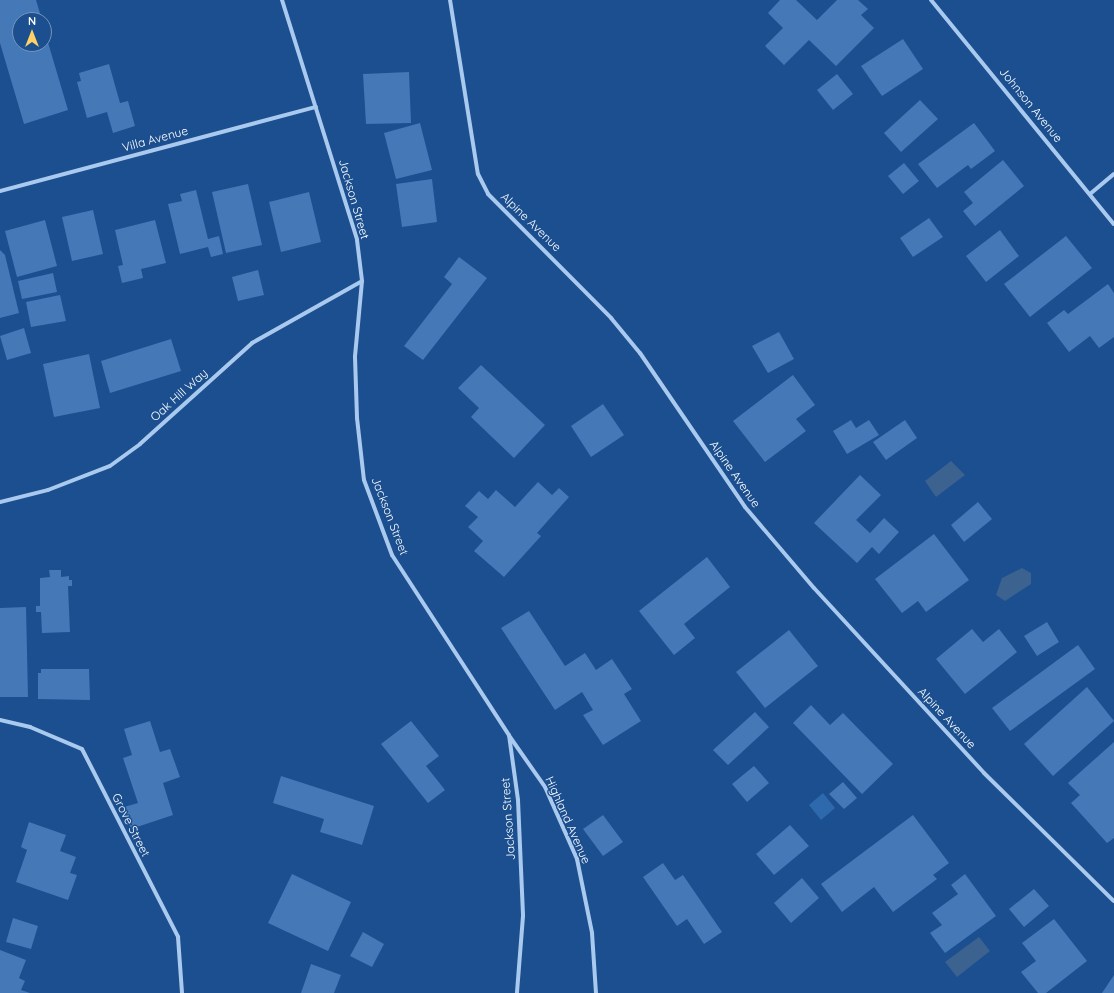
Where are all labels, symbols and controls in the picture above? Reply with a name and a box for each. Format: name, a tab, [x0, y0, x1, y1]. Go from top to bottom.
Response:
north arrow	[12, 12, 52, 52]
text: N	[28, 14, 36, 28]
street label: Johnson Avenue	[996, 65, 1066, 145]
street label: Villa Avenue	[120, 123, 190, 155]
street label: Jackson Street	[336, 157, 372, 241]
street label: Alpine Avenue	[498, 190, 564, 254]
street label: Oak Hill Way	[148, 366, 210, 424]
street label: Alpine Avenue	[707, 438, 763, 510]
street label: Jackson Street	[368, 475, 412, 557]
street label: Alpine Avenue	[915, 684, 979, 752]
street label: Highland Avenue	[542, 774, 594, 866]
street label: Jackson Street	[498, 777, 518, 861]
street label: Grove Street	[109, 791, 153, 859]

